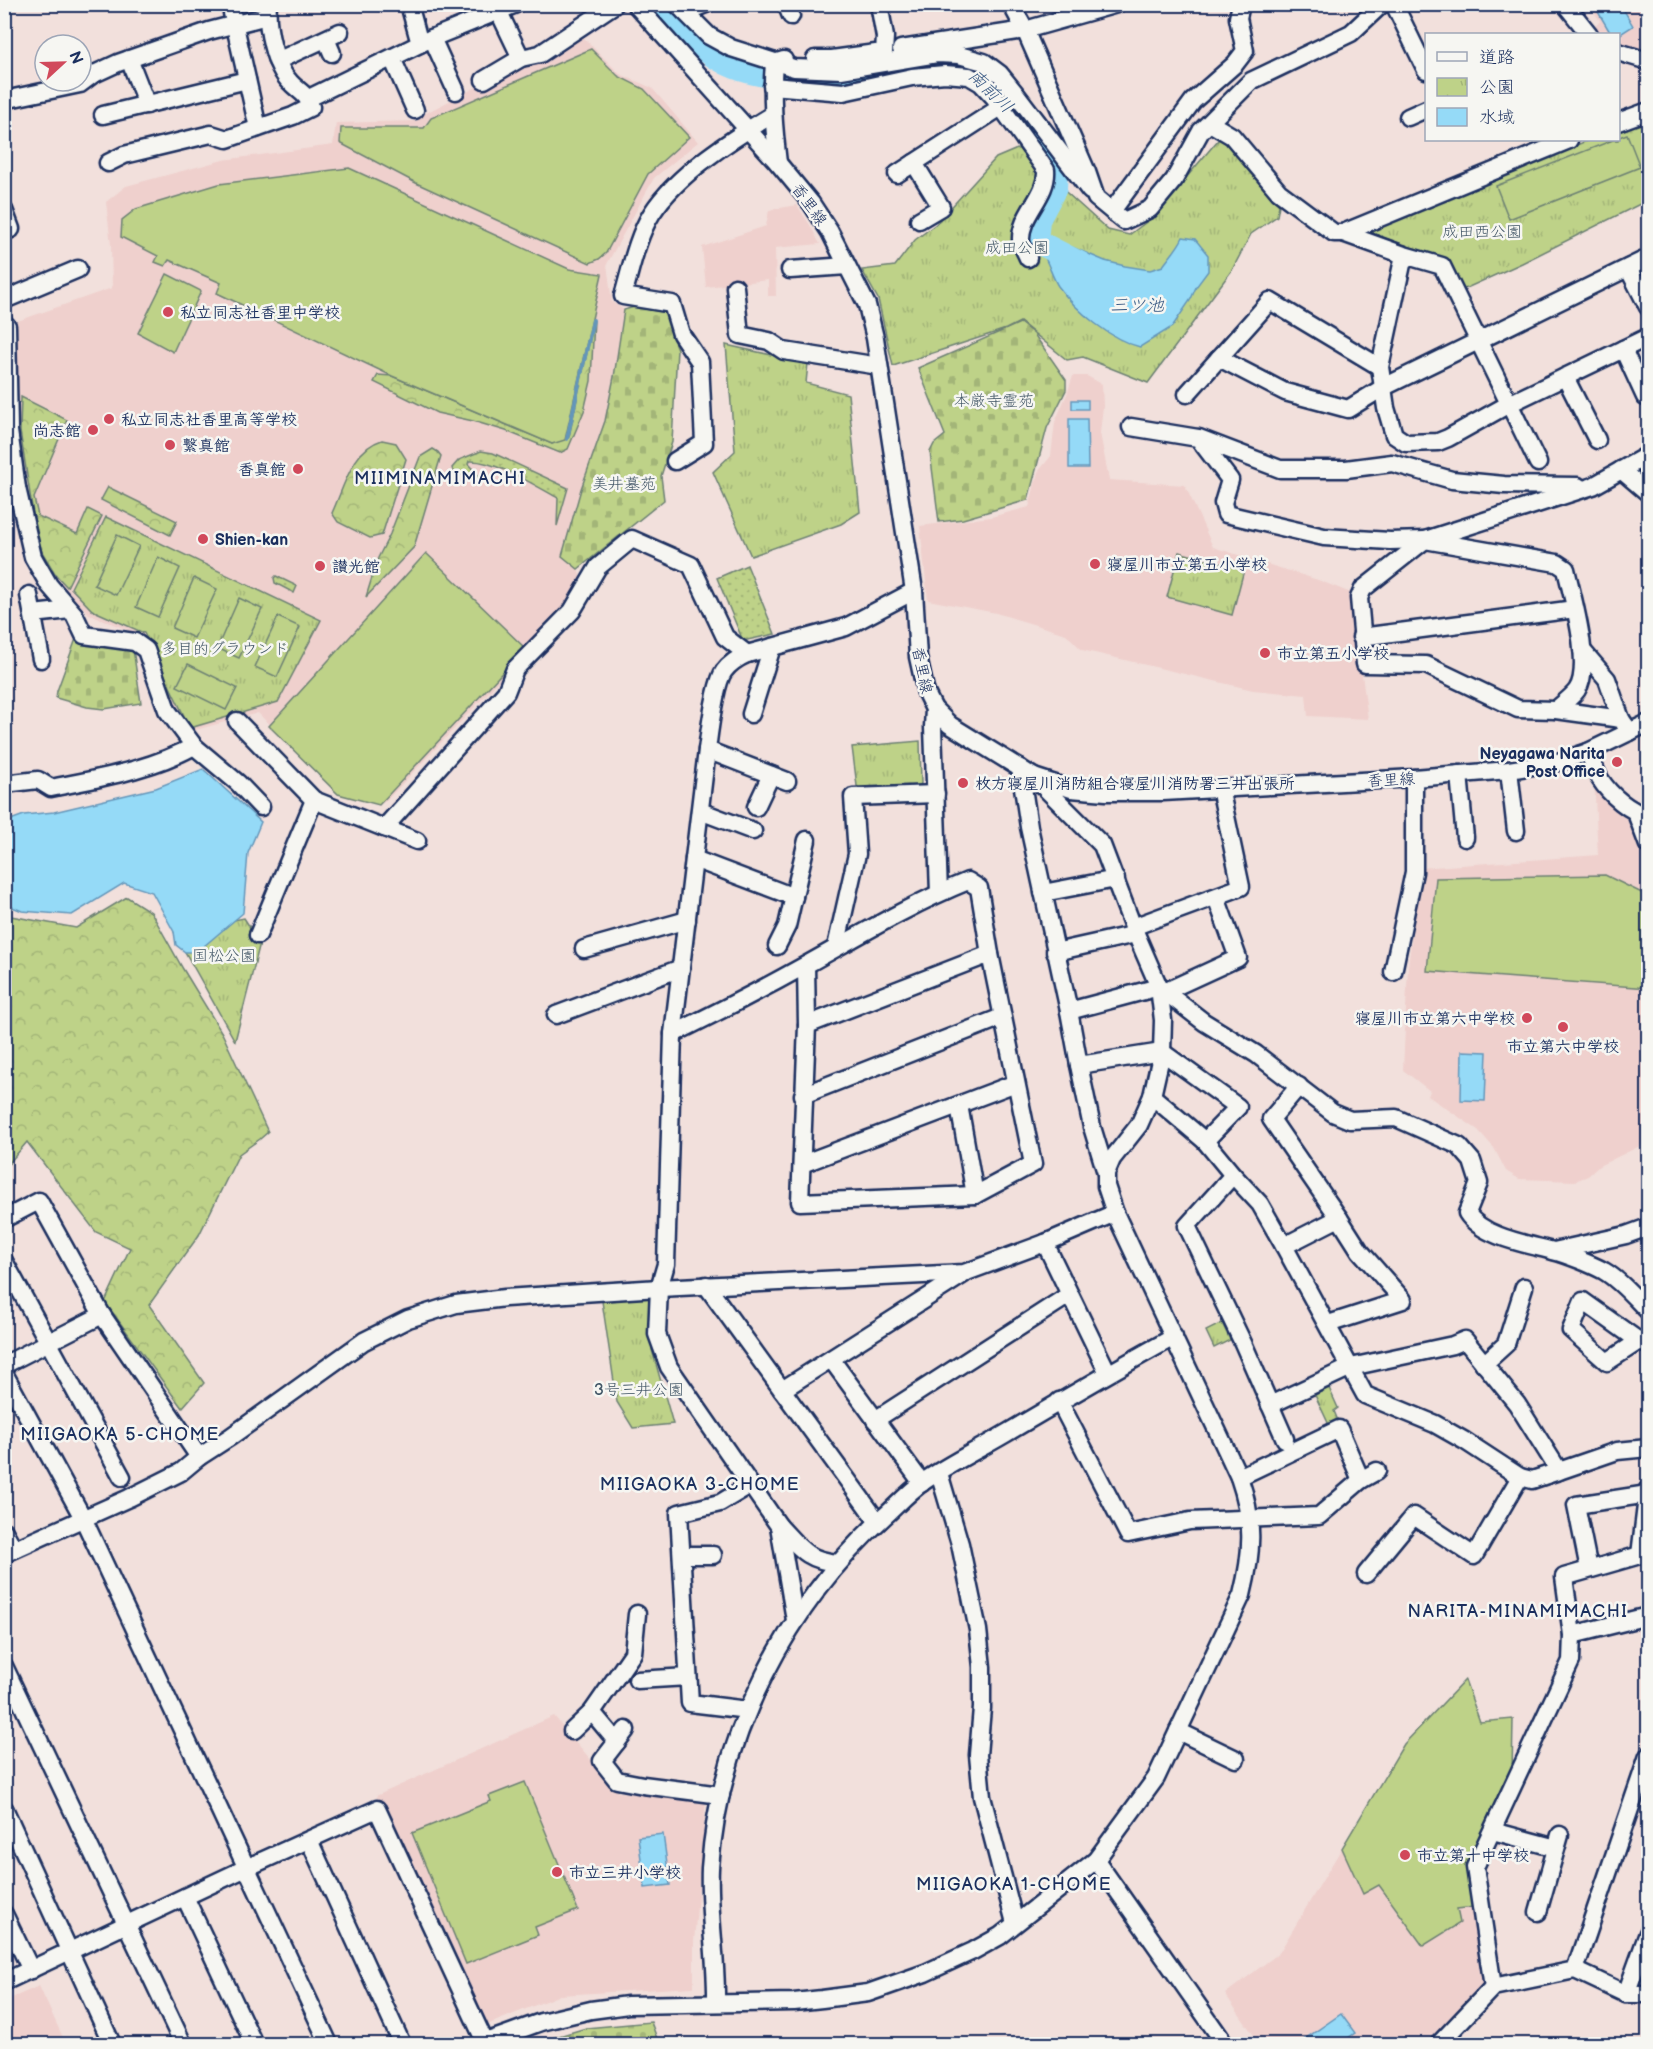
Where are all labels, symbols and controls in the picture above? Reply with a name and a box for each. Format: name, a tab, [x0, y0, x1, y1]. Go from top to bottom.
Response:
north arrow	[33, 33, 93, 93]
legend	[1425, 33, 1620, 141]
text: 道路	[1479, 47, 1515, 68]
text: N	[64, 49, 87, 67]
water label: 南前川	[964, 65, 1017, 118]
text: 公園	[1479, 77, 1515, 98]
text: 水域	[1479, 107, 1515, 128]
street label: 香里線	[787, 180, 831, 230]
park label: 成田西公園	[1442, 223, 1522, 242]
park label: 成田公園	[985, 239, 1049, 258]
water label: 三ツ池	[1110, 295, 1165, 316]
place label: 私立同志社香里中学校	[180, 304, 340, 323]
marker: 私立同志社香里中学校	[161, 305, 175, 319]
park label: 本厳寺霊苑	[954, 392, 1034, 411]
place label: 私立同志社香里高等学校	[121, 411, 297, 430]
marker: 私立同志社香里高等学校	[102, 412, 116, 426]
place label: 尚志館	[33, 422, 81, 441]
marker: 尚志館	[86, 423, 100, 437]
place label: 繋真館	[182, 437, 230, 456]
marker: 繋真館	[163, 438, 177, 452]
place label: 香真館	[238, 461, 286, 480]
marker: 香真館	[291, 462, 305, 476]
district label: MIIMINAMIMACHI	[354, 468, 526, 489]
park label: 美井墓苑	[592, 475, 656, 494]
place label: Shien-kan	[215, 531, 288, 550]
marker: Shien-kan	[196, 532, 210, 546]
place label: 寝屋川市立第五小学校	[1107, 556, 1267, 575]
marker: 寝屋川市立第五小学校	[1088, 557, 1102, 571]
place label: 讃光館	[332, 558, 380, 577]
marker: 讃光館	[313, 559, 327, 573]
park label: 多目的グラウンド	[161, 640, 289, 659]
street label: 香里線	[907, 645, 936, 696]
place label: 市立第五小学校	[1277, 645, 1389, 664]
marker: 市立第五小学校	[1258, 646, 1272, 660]
place label: Neyagawa Narita Post Office	[1480, 745, 1605, 782]
marker: Neyagawa Narita Post Office	[1610, 755, 1624, 769]
street label: 香里線	[1367, 770, 1416, 791]
place label: 枚方寝屋川消防組合寝屋川消防署三井出張所	[975, 775, 1295, 794]
marker: 枚方寝屋川消防組合寝屋川消防署三井出張所	[956, 776, 970, 790]
park label: 国松公園	[192, 947, 256, 966]
place label: 寝屋川市立第六中学校	[1355, 1010, 1515, 1029]
marker: 寝屋川市立第六中学校	[1520, 1011, 1534, 1025]
marker: 市立第六中学校	[1556, 1020, 1570, 1034]
place label: 市立第六中学校	[1507, 1038, 1619, 1057]
park label: 3号三井公園	[594, 1381, 684, 1400]
district label: MIIGAOKA 5-CHOME	[20, 1424, 220, 1445]
district label: MIIGAOKA 3-CHOME	[600, 1474, 800, 1495]
district label: NARITA-MINAMIMACHI	[1408, 1601, 1628, 1622]
place label: 市立第十中学校	[1417, 1847, 1529, 1866]
marker: 市立第十中学校	[1398, 1848, 1412, 1862]
place label: 市立三井小学校	[569, 1864, 681, 1883]
marker: 市立三井小学校	[550, 1865, 564, 1879]
district label: MIIGAOKA 1-CHOME	[916, 1874, 1112, 1895]

